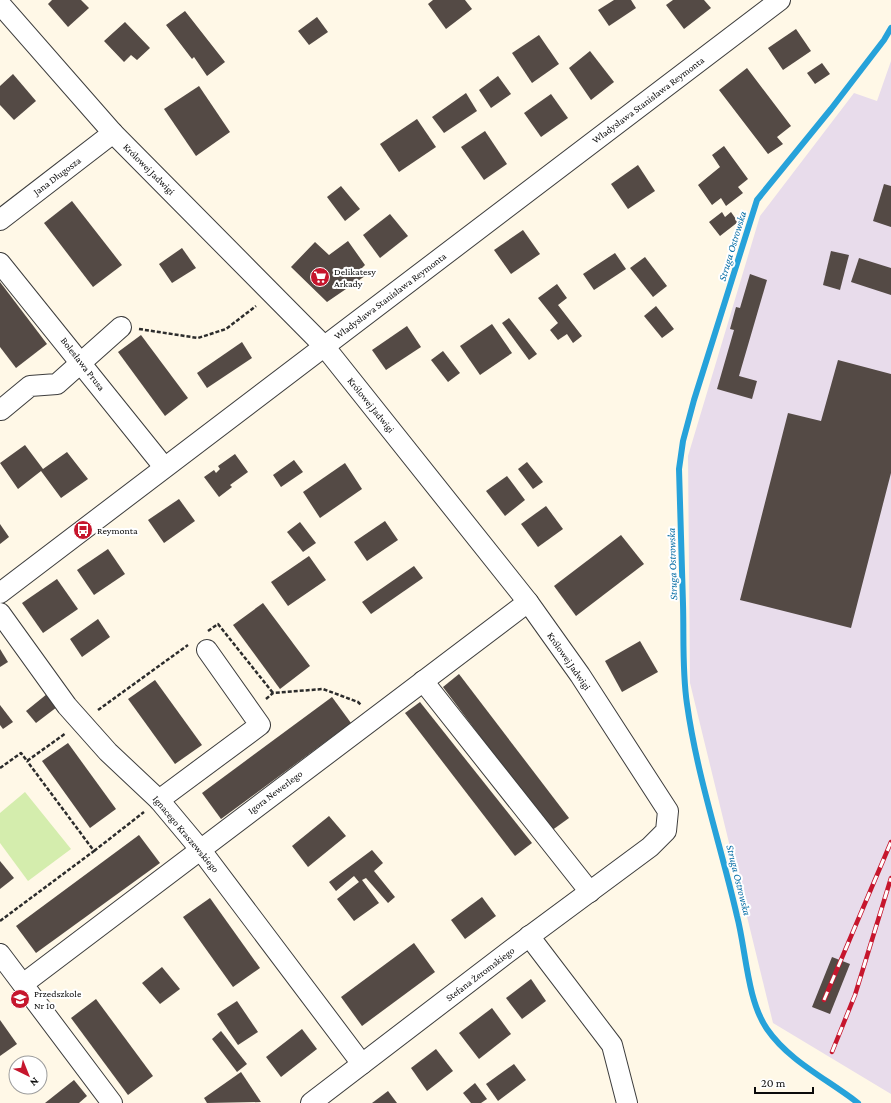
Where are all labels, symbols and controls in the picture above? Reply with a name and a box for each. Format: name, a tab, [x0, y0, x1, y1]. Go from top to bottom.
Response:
street label: Władysława Stanisława Reymonta	[590, 54, 706, 146]
street label: Królowej Jadwigi	[120, 141, 177, 198]
street label: Jana Długosza	[30, 154, 83, 198]
water label: Struga Ostrowska	[716, 210, 749, 283]
street label: Władysława Stanisława Reymonta	[332, 250, 448, 342]
supermarket icon: Delikatesy Arkady	[309, 266, 331, 288]
place label: Delikatesy Arkady	[334, 266, 376, 289]
street label: Bolesława Prusa	[59, 335, 108, 393]
street label: Królowej Jadwigi	[345, 375, 397, 436]
bus stop icon: Reymonta	[72, 519, 94, 541]
place label: Reymonta	[97, 525, 138, 536]
water label: Struga Ostrowska	[665, 528, 680, 600]
street label: Królowej Jadwigi	[544, 630, 593, 693]
street label: Igora Newerlego	[246, 768, 304, 816]
street label: Ignacego Kraszewskiego	[151, 793, 221, 875]
water label: Struga Ostrowska	[723, 843, 754, 917]
street label: Stefana Żeromskiego	[443, 945, 517, 1003]
school or university icon: Przedszkole Nr 10	[9, 988, 31, 1010]
place label: Przedszkole Nr 10	[34, 988, 82, 1011]
north arrow	[8, 1055, 48, 1095]
scale bar	[755, 1069, 813, 1095]
text: N	[28, 1075, 42, 1090]
text: 20 m	[761, 1076, 786, 1090]

